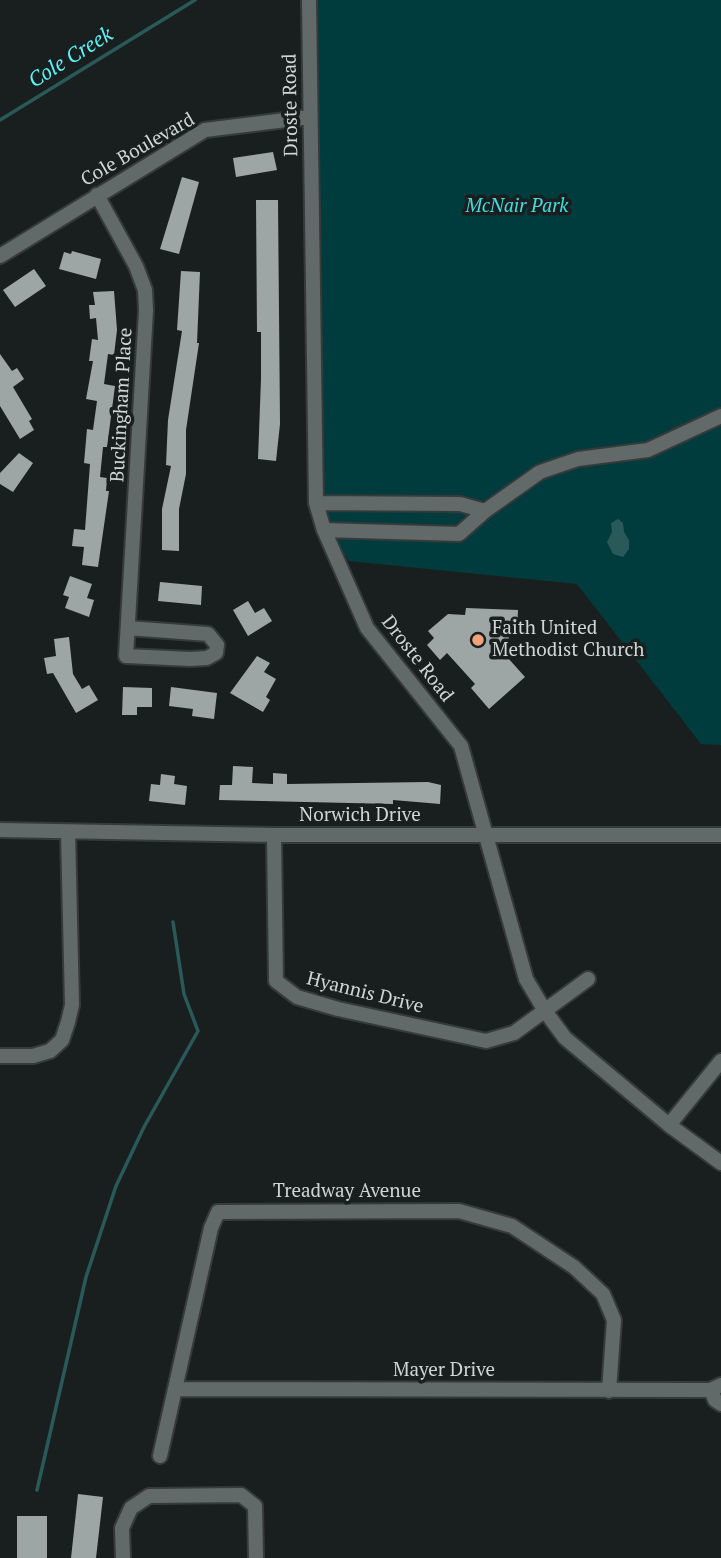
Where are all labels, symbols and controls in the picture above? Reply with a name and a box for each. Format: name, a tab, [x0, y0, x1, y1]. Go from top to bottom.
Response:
water label: Cole Creek	[24, 22, 118, 94]
street label: Droste Road	[279, 53, 303, 157]
street label: Cole Boulevard	[77, 108, 199, 192]
park label: McNair Park	[465, 196, 569, 218]
street label: Buckingham Place	[107, 327, 137, 483]
street label: Droste Road	[376, 611, 458, 707]
place label: Faith United Methodist Church	[492, 618, 644, 662]
marker: Faith United Methodist Church	[470, 632, 486, 648]
street label: Norwich Drive	[299, 805, 421, 827]
street label: Hyannis Drive	[304, 967, 426, 1019]
street label: Treadway Avenue	[273, 1181, 421, 1203]
street label: Mayer Drive	[393, 1360, 495, 1382]

